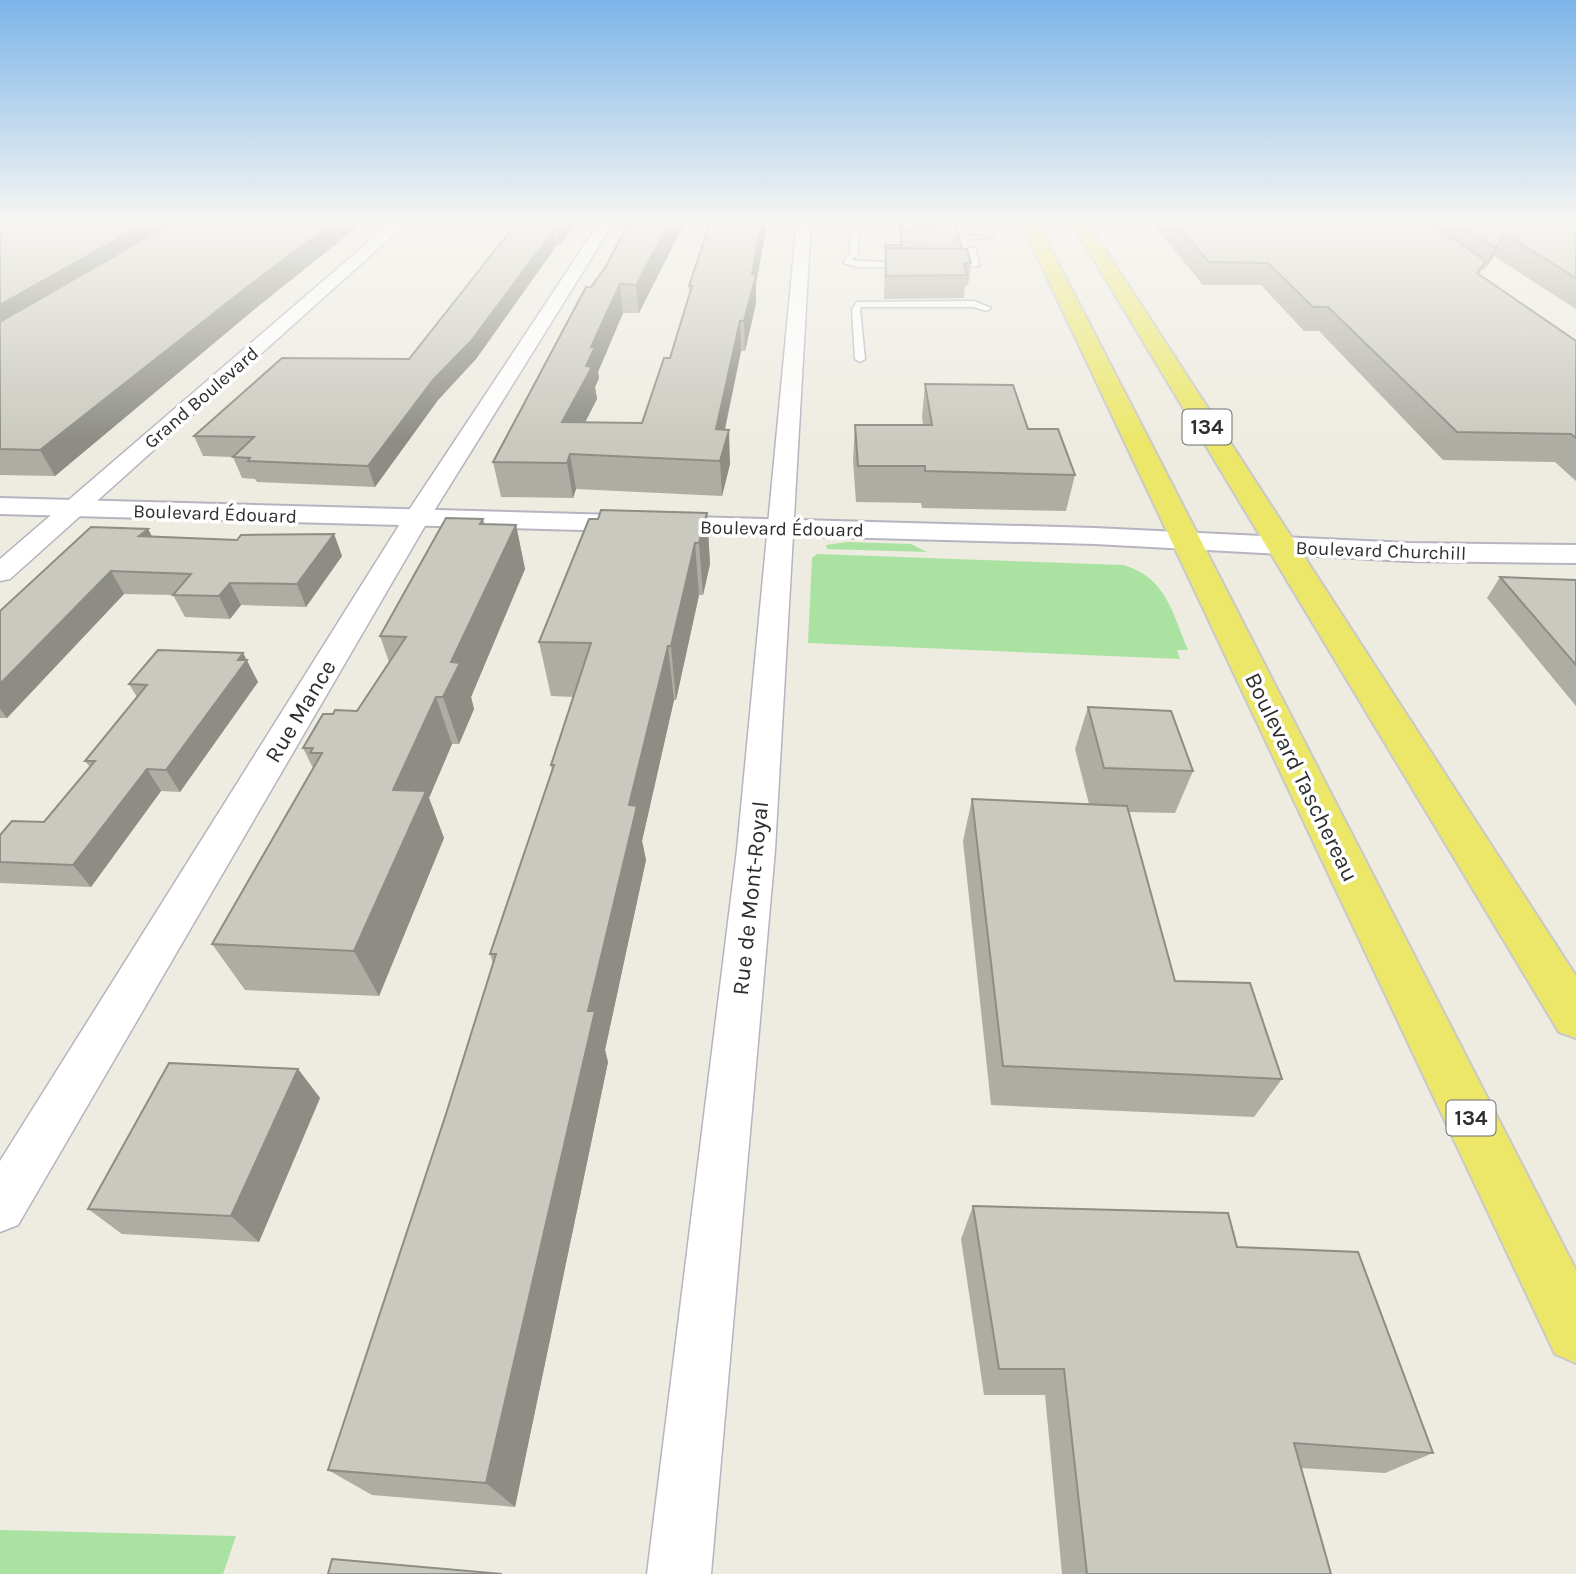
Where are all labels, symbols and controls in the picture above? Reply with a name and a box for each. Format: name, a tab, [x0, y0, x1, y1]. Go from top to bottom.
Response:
street label: Grand Boulevard	[140, 342, 263, 453]
road number: 134	[1182, 410, 1232, 444]
street label: Boulevard Édouard	[133, 499, 297, 528]
street label: Boulevard Édouard	[700, 516, 864, 541]
street label: Boulevard Churchill	[1295, 537, 1467, 565]
street label: Rue Mance	[259, 655, 342, 767]
street label: Boulevard Taschereau	[1239, 668, 1364, 886]
street label: Rue de Mont-Royal	[727, 800, 774, 997]
road number: 134	[1446, 1100, 1496, 1136]

